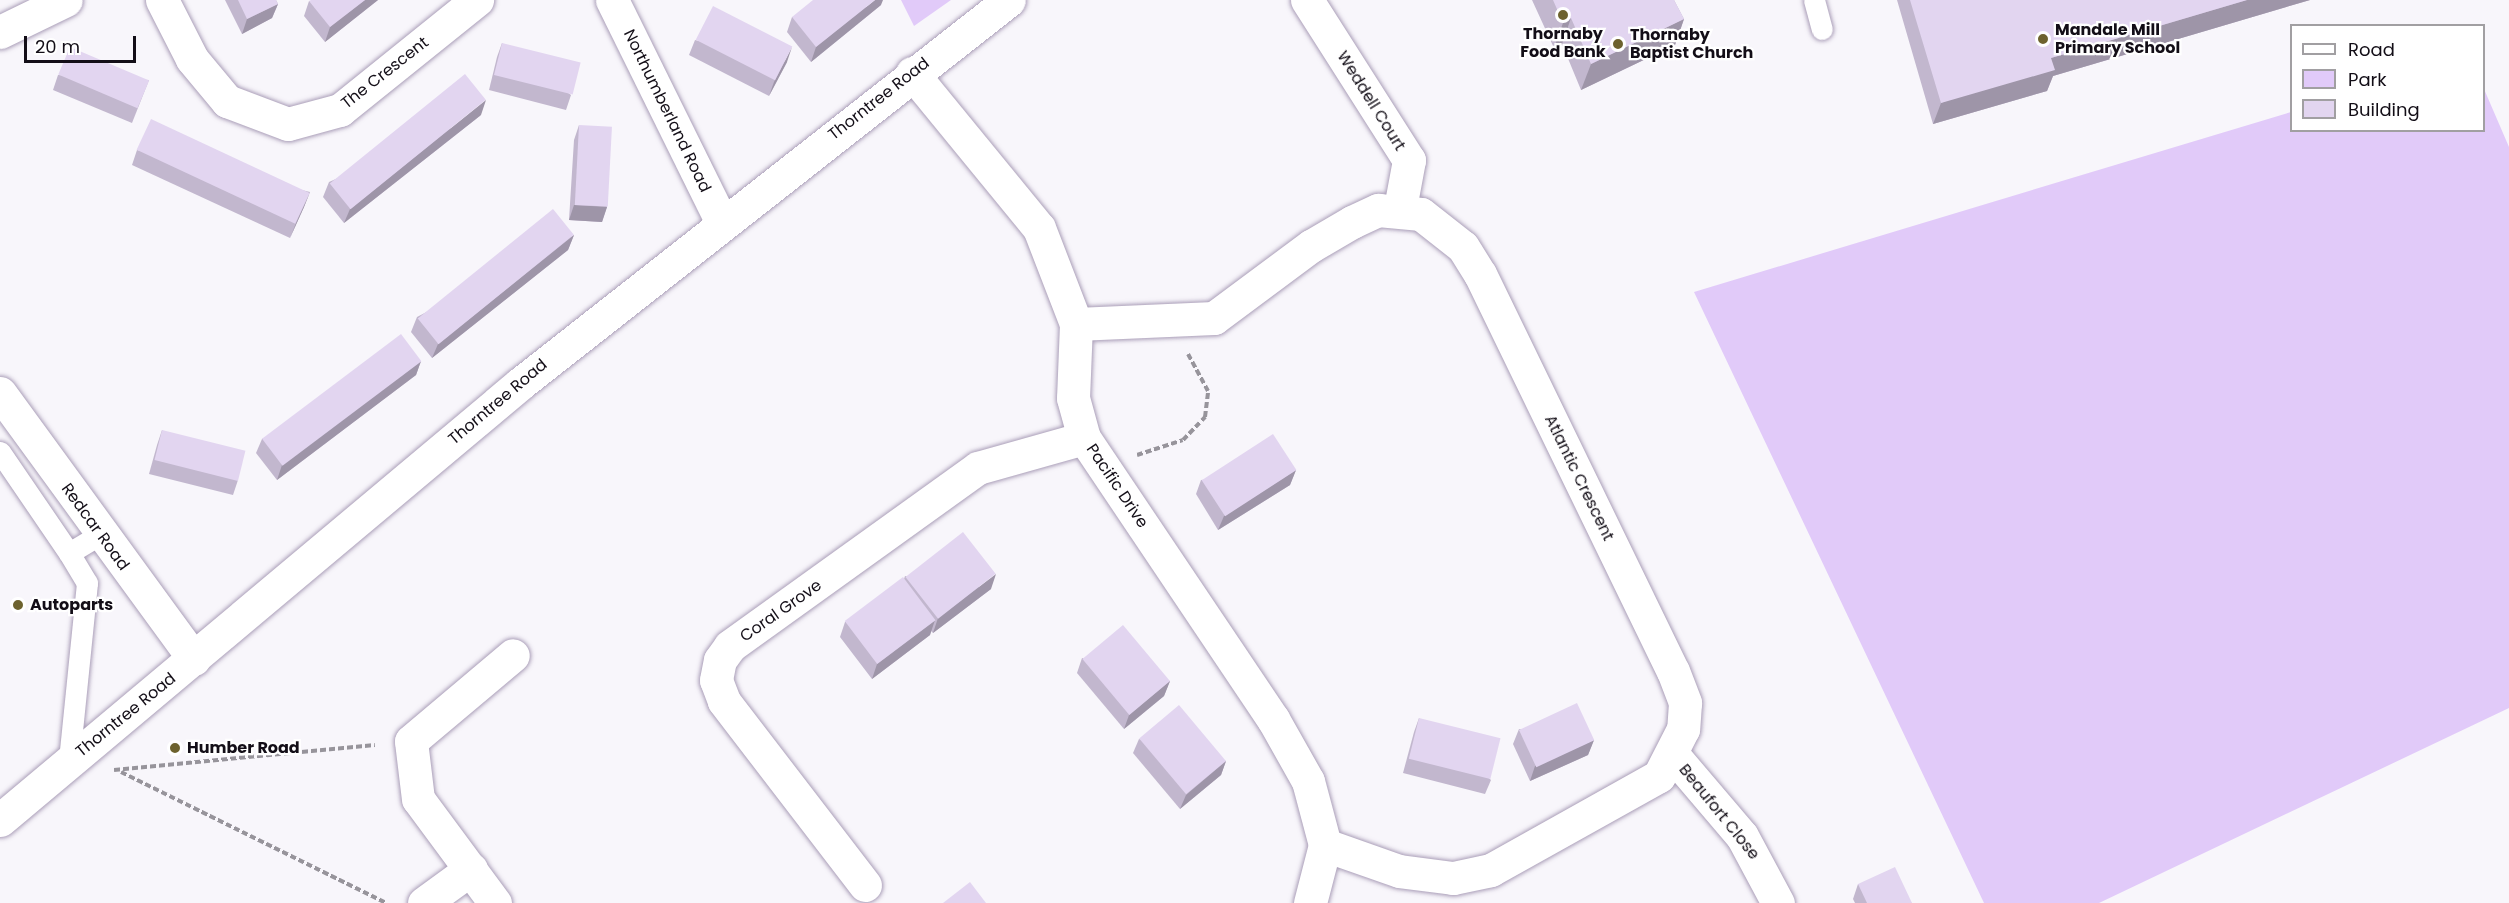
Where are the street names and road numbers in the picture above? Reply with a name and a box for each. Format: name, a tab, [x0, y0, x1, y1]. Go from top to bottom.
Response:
street label: Northumberland Road	[619, 27, 715, 195]
street label: The Crescent	[338, 33, 432, 113]
street label: Weddell Court	[1333, 48, 1409, 154]
street label: Thorntree Road	[825, 54, 933, 144]
street label: Thorntree Road	[445, 355, 551, 449]
street label: Atlantic Crescent	[1540, 412, 1618, 544]
street label: Pacific Drive	[1082, 440, 1152, 532]
street label: Redcar Road	[57, 480, 133, 574]
street label: Coral Grove	[737, 576, 825, 646]
street label: Thorntree Road	[72, 669, 180, 761]
street label: Beaufort Close	[1675, 760, 1763, 864]

